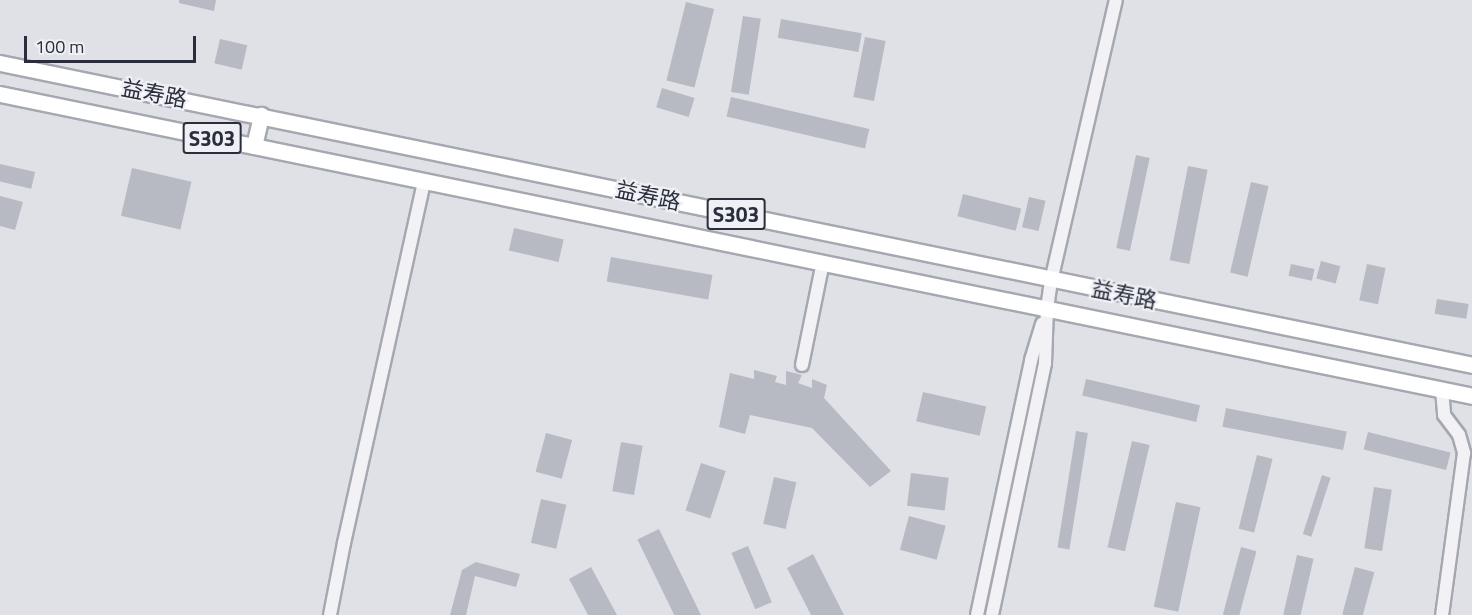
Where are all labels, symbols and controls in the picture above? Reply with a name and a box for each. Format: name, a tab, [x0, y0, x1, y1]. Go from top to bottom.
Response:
scale bar	[27, 24, 200, 62]
text: 100 m	[35, 33, 84, 60]
street label: 益寿路	[119, 75, 189, 113]
road number: S303	[182, 120, 242, 156]
street label: 益寿路	[613, 176, 683, 216]
road number: S303	[706, 196, 766, 232]
street label: 益寿路	[1089, 276, 1159, 314]

